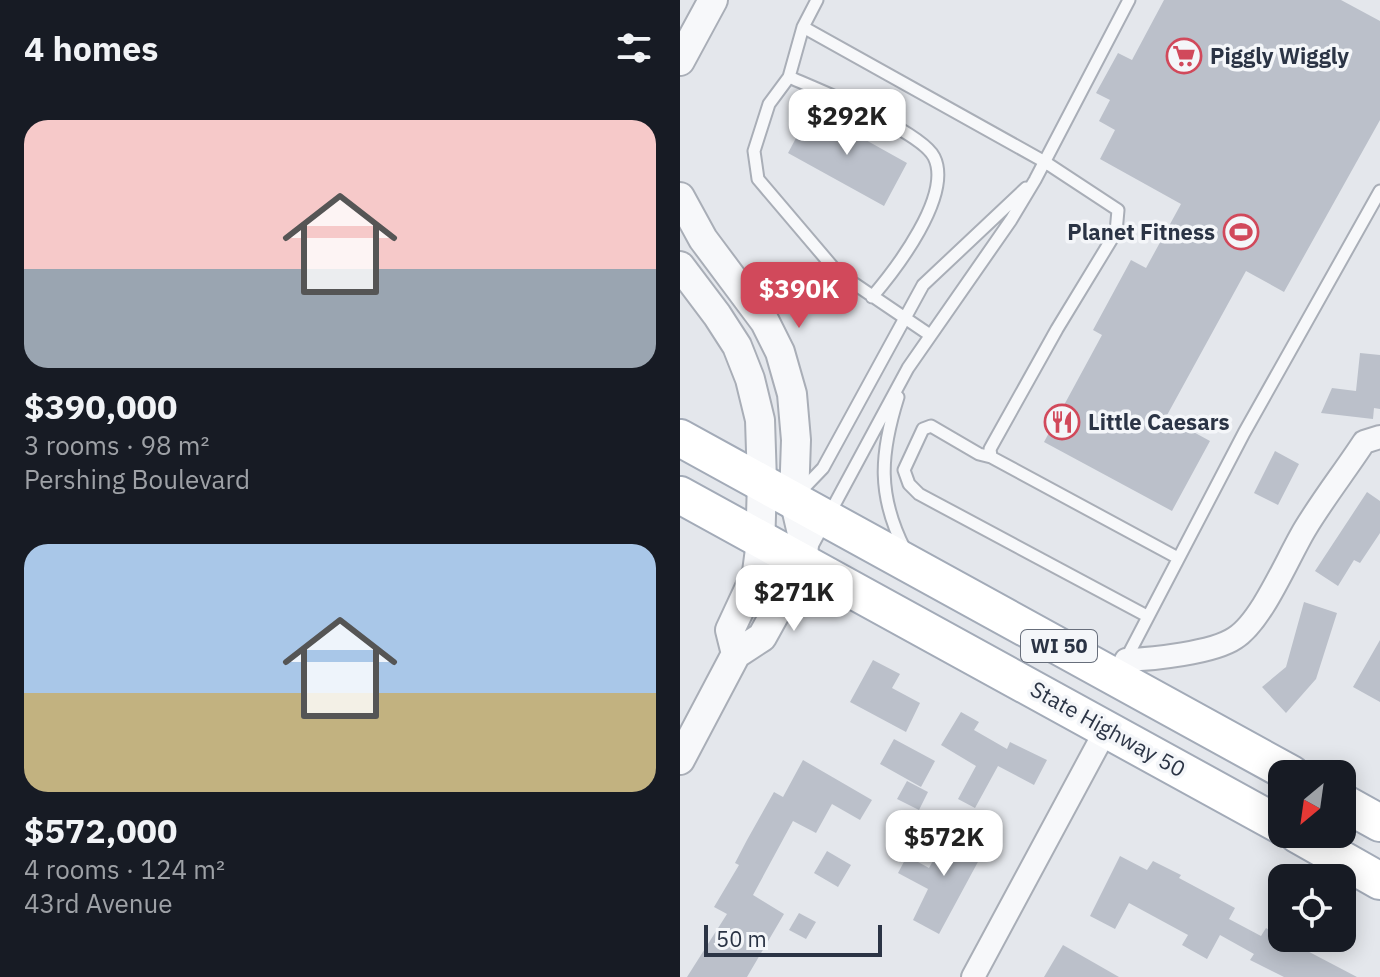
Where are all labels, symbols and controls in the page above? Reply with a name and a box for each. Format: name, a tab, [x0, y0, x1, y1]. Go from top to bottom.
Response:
text: 4 homes	[24, 26, 159, 70]
icon: filters	[612, 26, 656, 70]
supermarket icon: Piggly Wiggly	[1165, 37, 1203, 75]
place label: Piggly Wiggly	[1210, 41, 1349, 70]
pin: $292K	[791, 89, 903, 157]
text: $292K	[807, 98, 887, 132]
icon: home	[268, 172, 412, 316]
sports icon: Planet Fitness	[1222, 213, 1260, 251]
place label: Planet Fitness	[1067, 217, 1215, 246]
pin: $390K	[743, 262, 855, 330]
text: $390K	[759, 271, 839, 305]
text: $390,000	[24, 384, 177, 428]
restaurant icon: Little Caesars	[1043, 403, 1081, 441]
place label: Little Caesars	[1088, 407, 1230, 436]
text: 3 rooms · 98 m²	[24, 428, 209, 462]
text: Pershing Boulevard	[24, 462, 250, 496]
pin: $271K	[738, 565, 850, 633]
text: $271K	[754, 574, 834, 608]
icon: home	[268, 596, 412, 740]
road number: WI 50	[1021, 630, 1097, 662]
street label: State Highway 50	[1026, 674, 1191, 783]
north arrow	[1268, 760, 1356, 848]
map controls	[1268, 760, 1356, 952]
text: $572,000	[24, 808, 177, 852]
pin: $572K	[888, 810, 1000, 878]
text: $572K	[904, 819, 984, 853]
text: 4 rooms · 124 m²	[24, 852, 225, 886]
button: locate	[1268, 864, 1356, 952]
text: 43rd Avenue	[24, 886, 173, 920]
scale bar	[704, 921, 882, 957]
text: 50 m	[716, 924, 767, 953]

